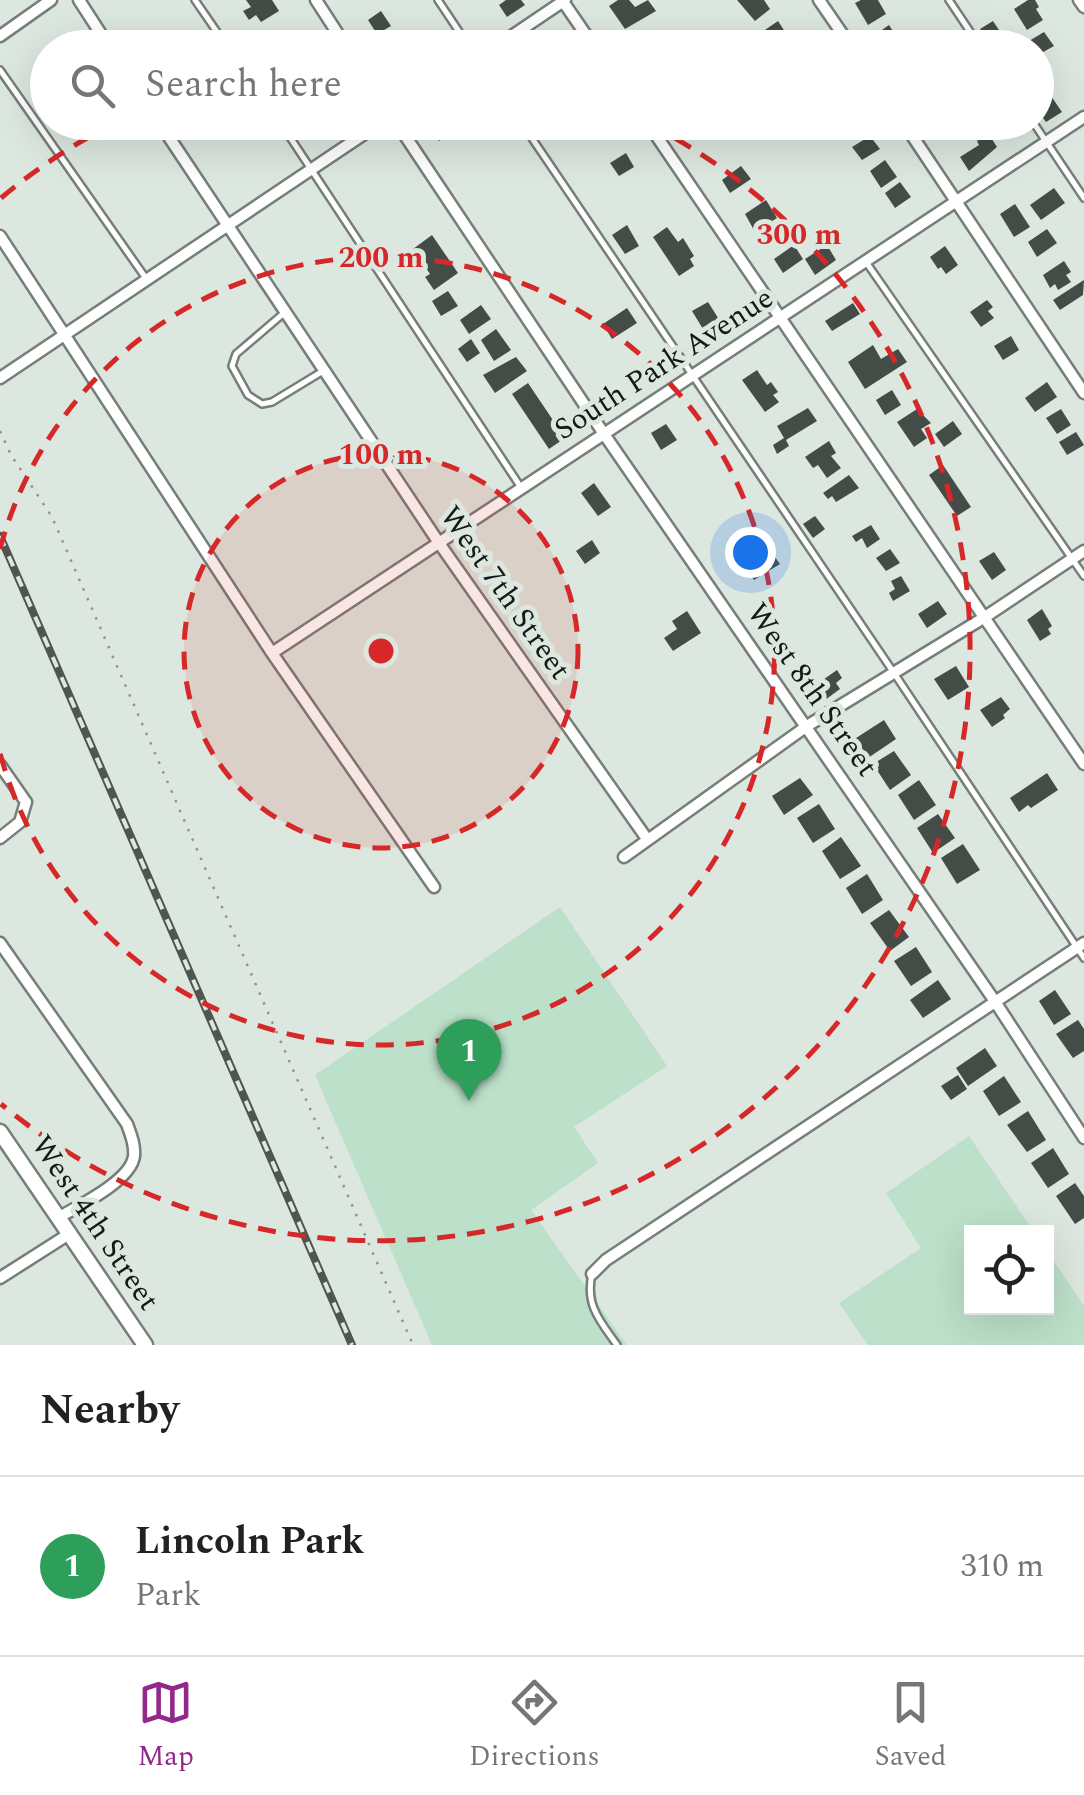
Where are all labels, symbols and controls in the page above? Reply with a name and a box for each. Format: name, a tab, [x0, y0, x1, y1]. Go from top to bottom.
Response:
search box	[30, 30, 1054, 140]
text: Search here	[145, 56, 342, 114]
icon: search	[65, 58, 120, 113]
text: 300 m	[756, 212, 842, 258]
text: 200 m	[338, 235, 424, 281]
street label: South Park Avenue	[545, 276, 783, 452]
text: 100 m	[338, 432, 424, 478]
street label: West 7th Street	[428, 496, 582, 690]
your location	[725, 527, 776, 578]
street label: West 8th Street	[735, 593, 889, 787]
centre of rings	[363, 633, 399, 669]
pin: 1	[436, 1018, 502, 1101]
street label: West 4th Street	[19, 1126, 171, 1320]
map controls	[964, 1225, 1054, 1315]
button: locate	[964, 1225, 1054, 1315]
text: Nearby	[40, 1379, 179, 1442]
text: Lincoln Park	[135, 1513, 364, 1571]
text: 1	[64, 1542, 81, 1591]
text: 310 m	[960, 1542, 1044, 1591]
text: Park	[135, 1571, 201, 1620]
tab: Map	[138, 1675, 194, 1778]
tab: Directions	[469, 1675, 600, 1778]
tab: Saved	[875, 1675, 946, 1778]

